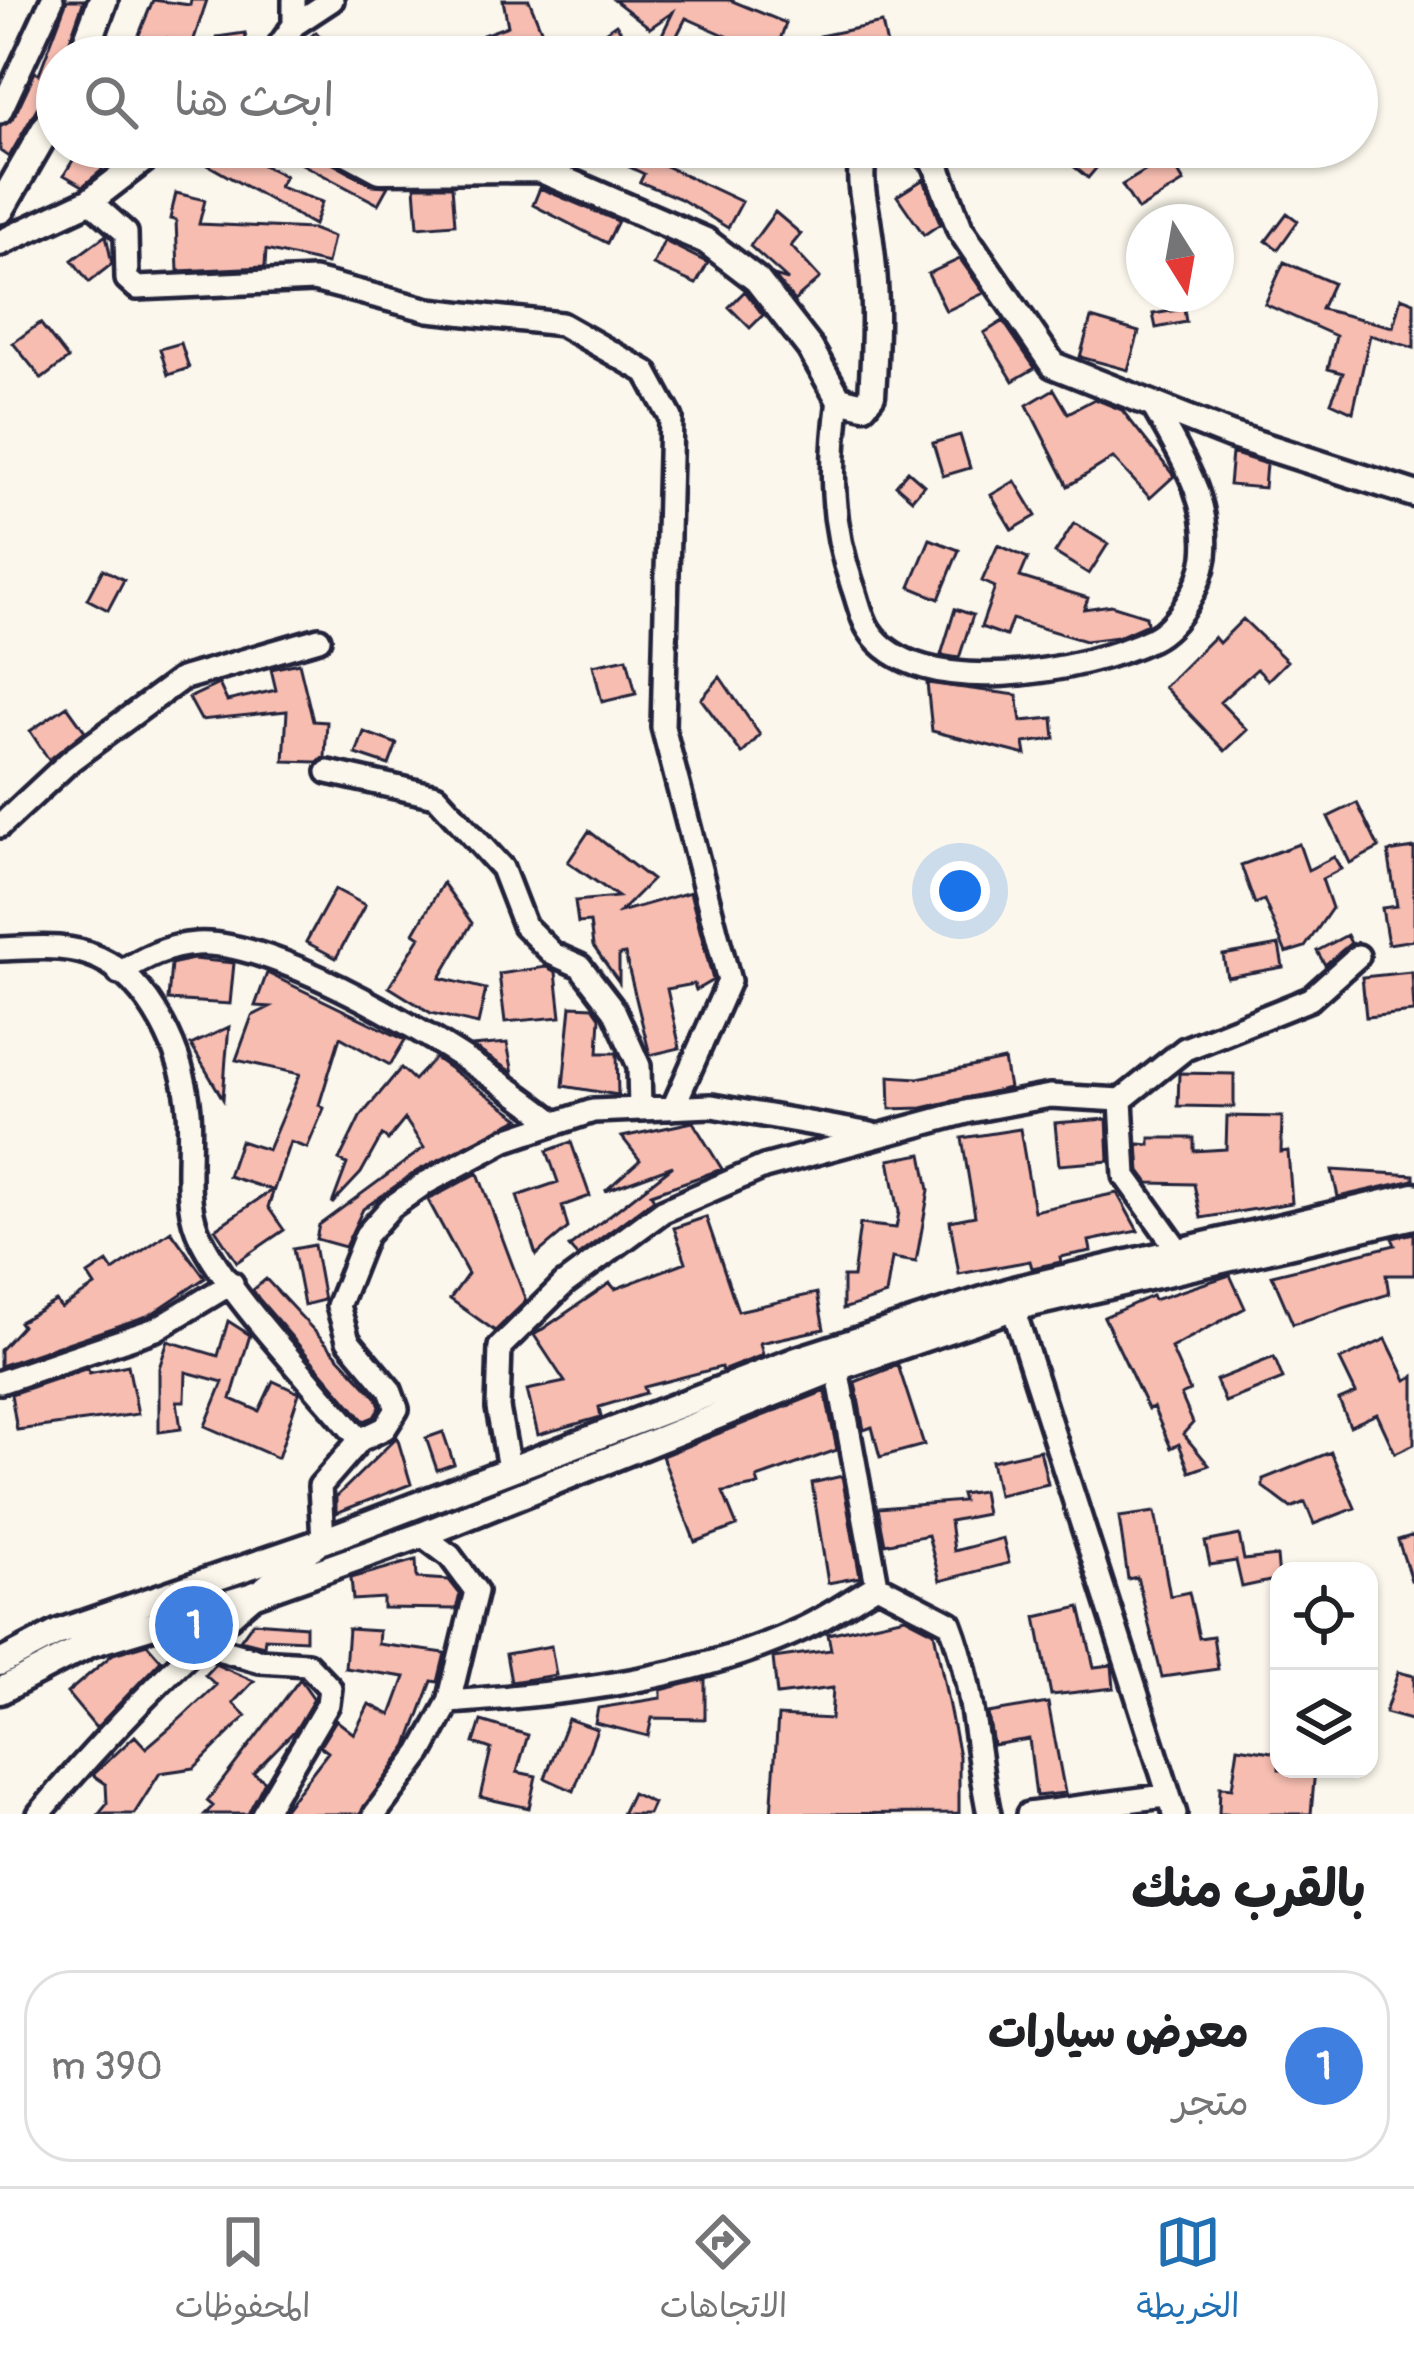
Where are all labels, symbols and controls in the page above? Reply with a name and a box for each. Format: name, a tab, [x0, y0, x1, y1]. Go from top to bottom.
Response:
search box	[36, 36, 1378, 168]
icon: search	[78, 69, 144, 135]
text: ابحث هنا	[174, 73, 334, 129]
north arrow	[1126, 204, 1234, 312]
your location	[930, 861, 990, 921]
map controls	[1270, 1562, 1378, 1778]
button: locate	[1270, 1562, 1378, 1670]
pin: 1	[155, 1580, 233, 1670]
button: layers	[1270, 1670, 1378, 1778]
text: بالقرب منك	[1131, 1858, 1366, 1922]
text: معرض سيارات	[988, 2005, 1249, 2061]
text: 390 m	[51, 2042, 163, 2091]
text: 1	[1316, 2042, 1332, 2091]
text: متجر	[1173, 2078, 1249, 2127]
tab: المحفوظات	[175, 2209, 311, 2335]
tab: الاتجاهات	[660, 2209, 787, 2335]
tab: الخريطة	[1136, 2209, 1239, 2335]

